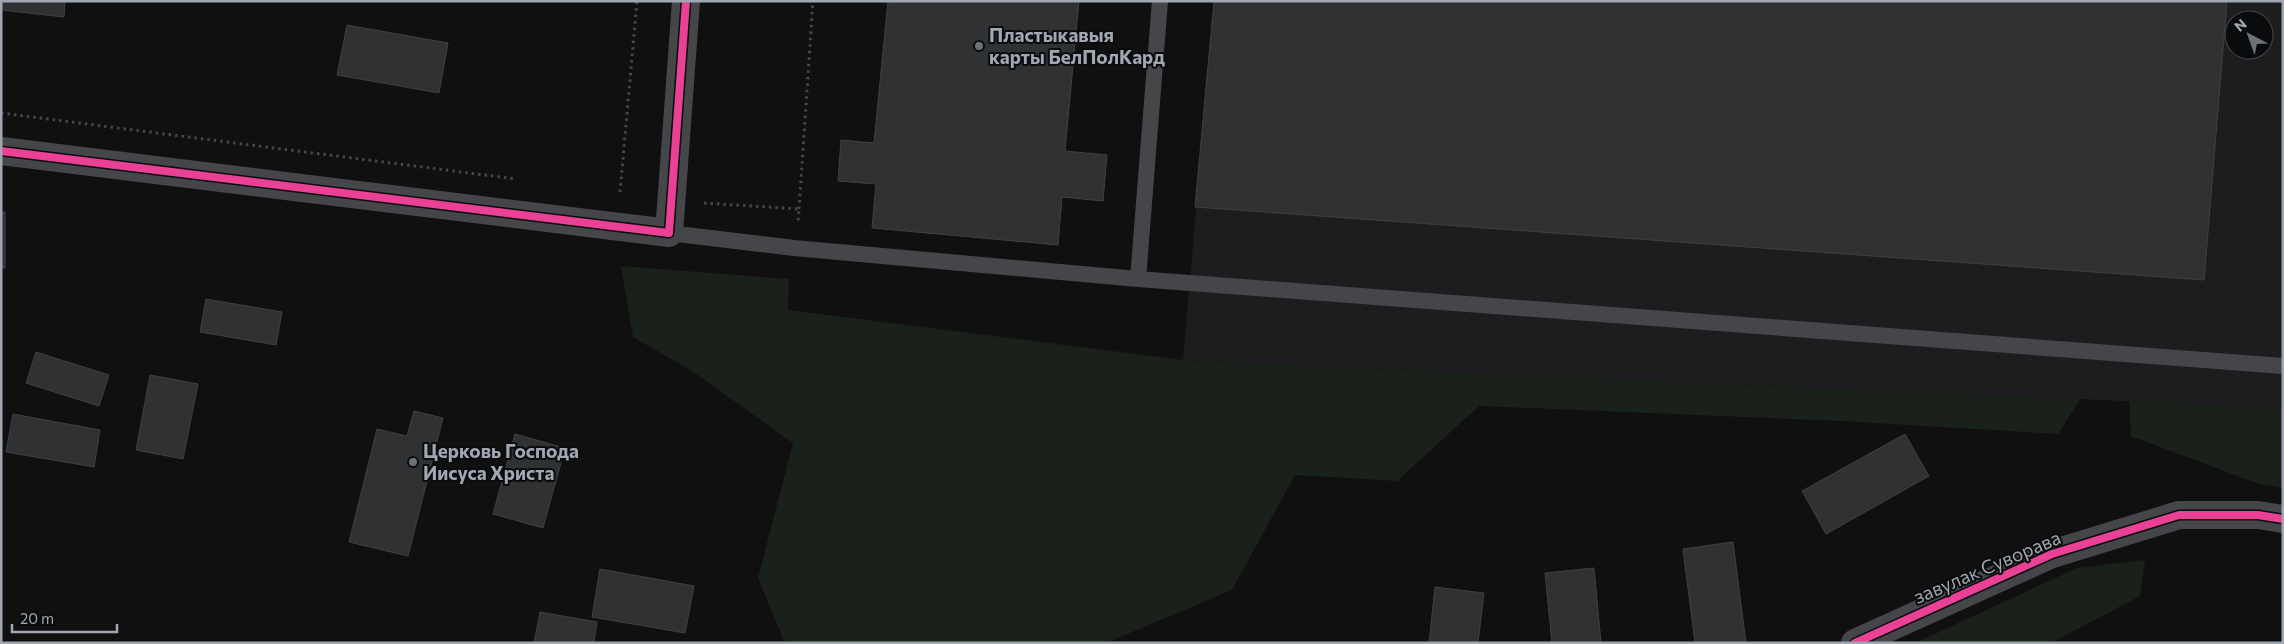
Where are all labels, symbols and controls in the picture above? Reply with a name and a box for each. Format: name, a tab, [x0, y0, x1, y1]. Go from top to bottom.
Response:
north arrow	[2224, 10, 2274, 60]
text: N	[2231, 15, 2250, 35]
place label: Пластыкавыя карты БелПолКард	[989, 23, 1165, 68]
marker: Пластыкавыя карты БелПолКард	[973, 40, 985, 52]
place label: Церковь Господа Иисуса Христа	[423, 439, 579, 484]
marker: Церковь Господа Иисуса Христа	[407, 456, 419, 468]
street label: завулак Суворава	[1910, 525, 2064, 608]
scale bar	[12, 602, 118, 634]
text: 20 m	[20, 609, 54, 627]

